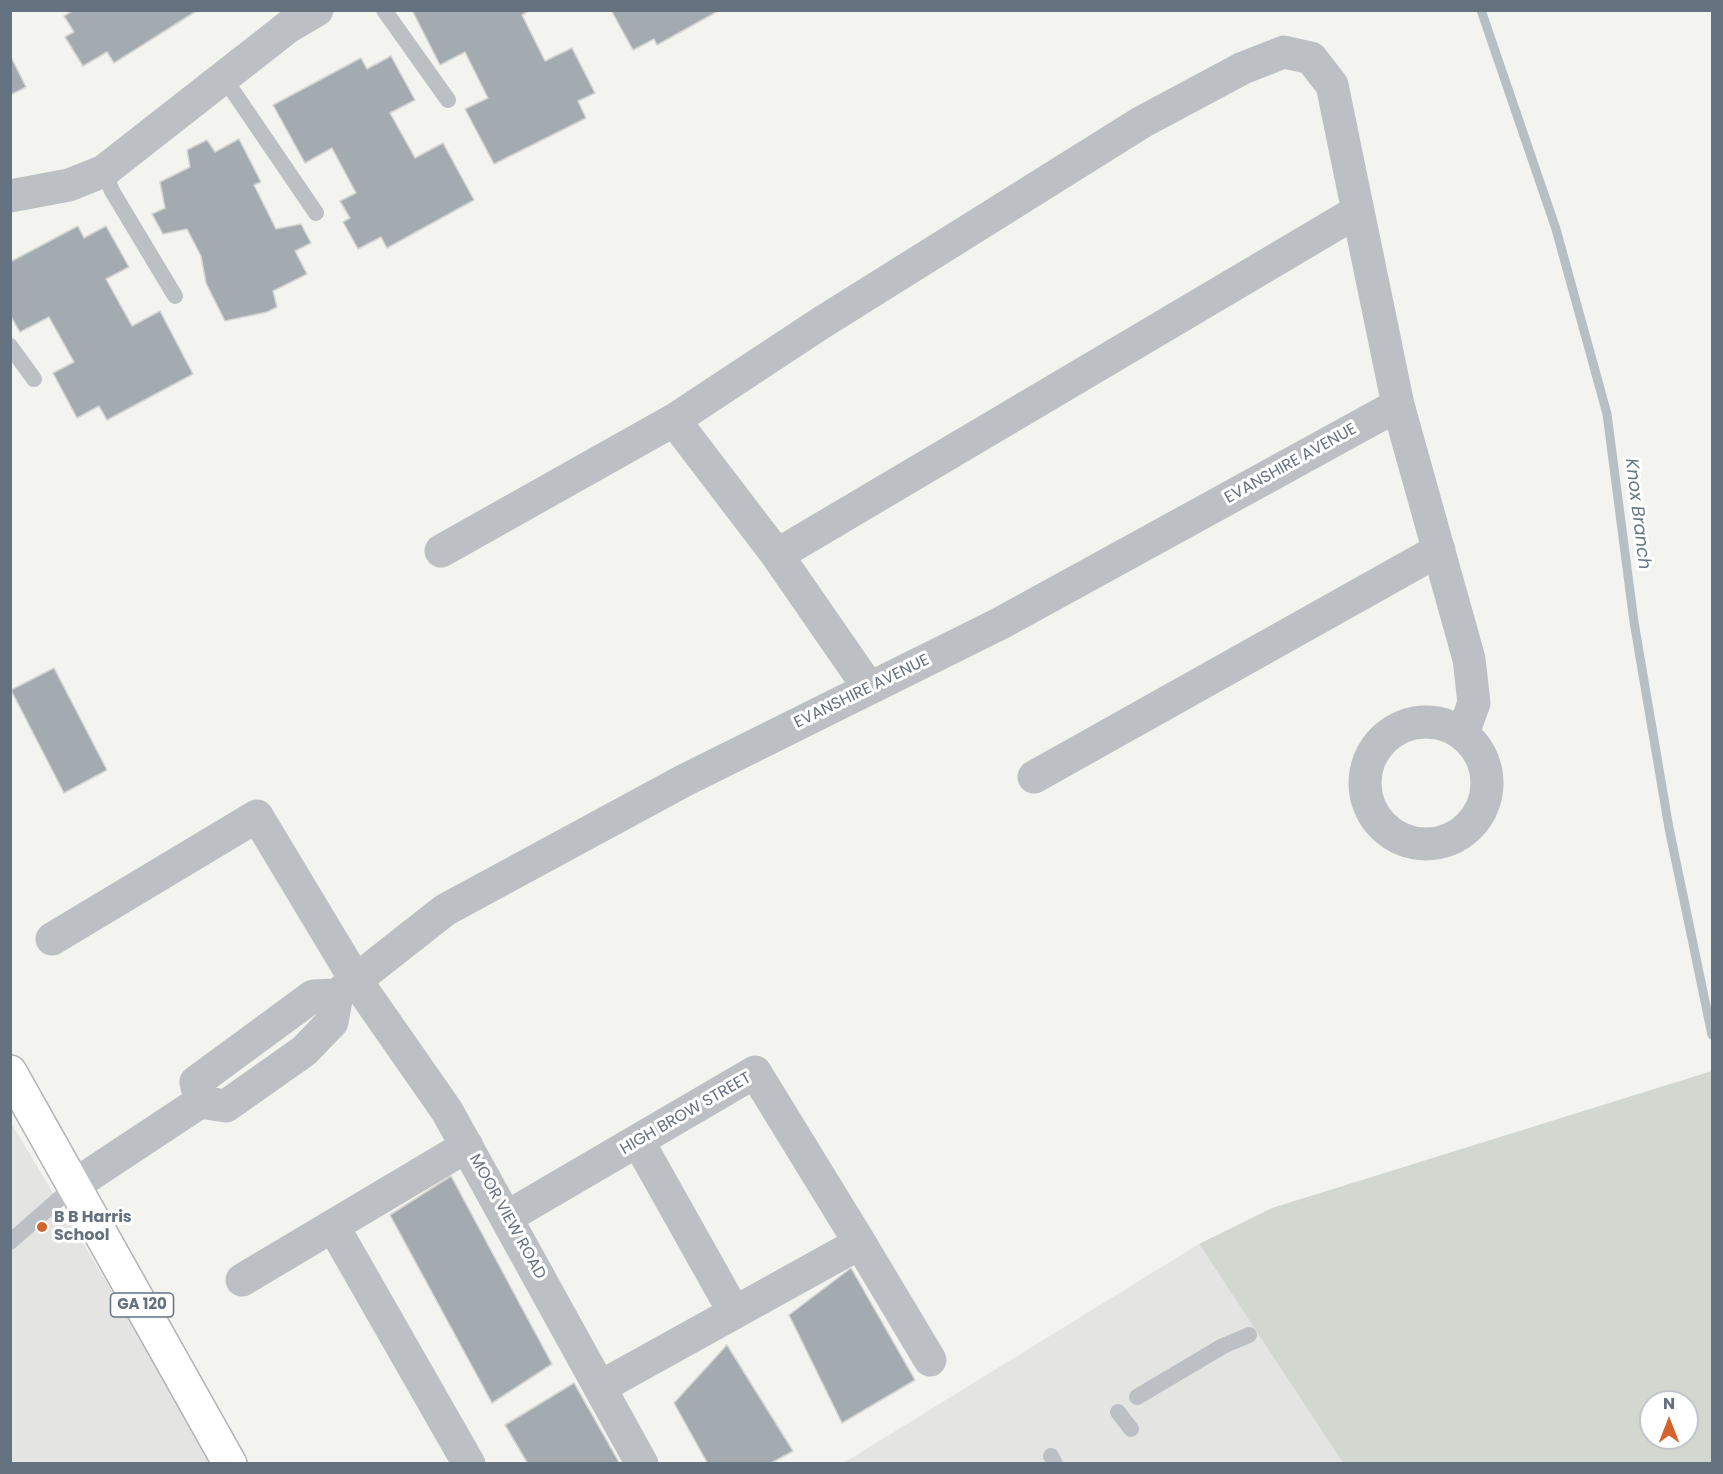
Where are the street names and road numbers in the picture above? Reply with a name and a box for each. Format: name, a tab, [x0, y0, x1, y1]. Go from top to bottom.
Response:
street label: EVANSHIRE AVENUE	[1222, 420, 1360, 508]
street label: EVANSHIRE AVENUE	[791, 651, 933, 733]
street label: HIGH BROW STREET	[617, 1069, 755, 1159]
street label: MOOR VIEW ROAD	[465, 1151, 549, 1283]
road number: GA 120	[110, 1293, 174, 1317]

